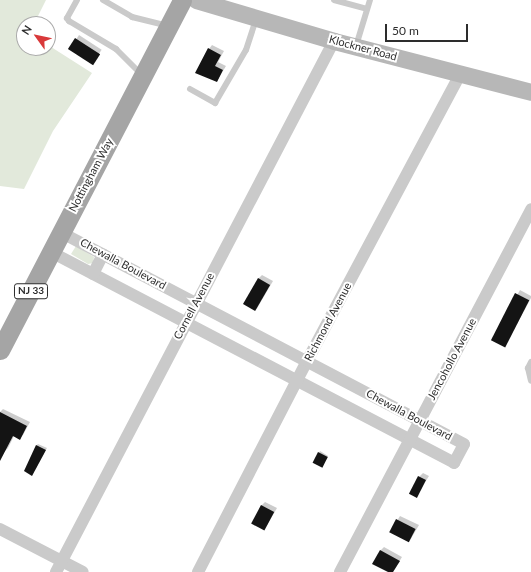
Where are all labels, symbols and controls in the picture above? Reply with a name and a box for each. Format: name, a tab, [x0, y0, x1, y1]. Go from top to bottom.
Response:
north arrow	[16, 16, 56, 56]
scale bar	[387, 16, 470, 42]
text: N	[19, 23, 34, 37]
text: 50 m	[392, 23, 419, 38]
street label: Klockner Road	[327, 33, 399, 63]
street label: Nottingham Way	[66, 136, 116, 214]
street label: Chewalla Boulevard	[78, 236, 168, 292]
street label: Cornell Avenue	[171, 270, 217, 342]
street label: Richmond Avenue	[302, 280, 354, 364]
road number: NJ 33	[13, 283, 49, 299]
street label: Jencohollo Avenue	[425, 316, 479, 402]
street label: Chewalla Boulevard	[364, 387, 454, 443]

